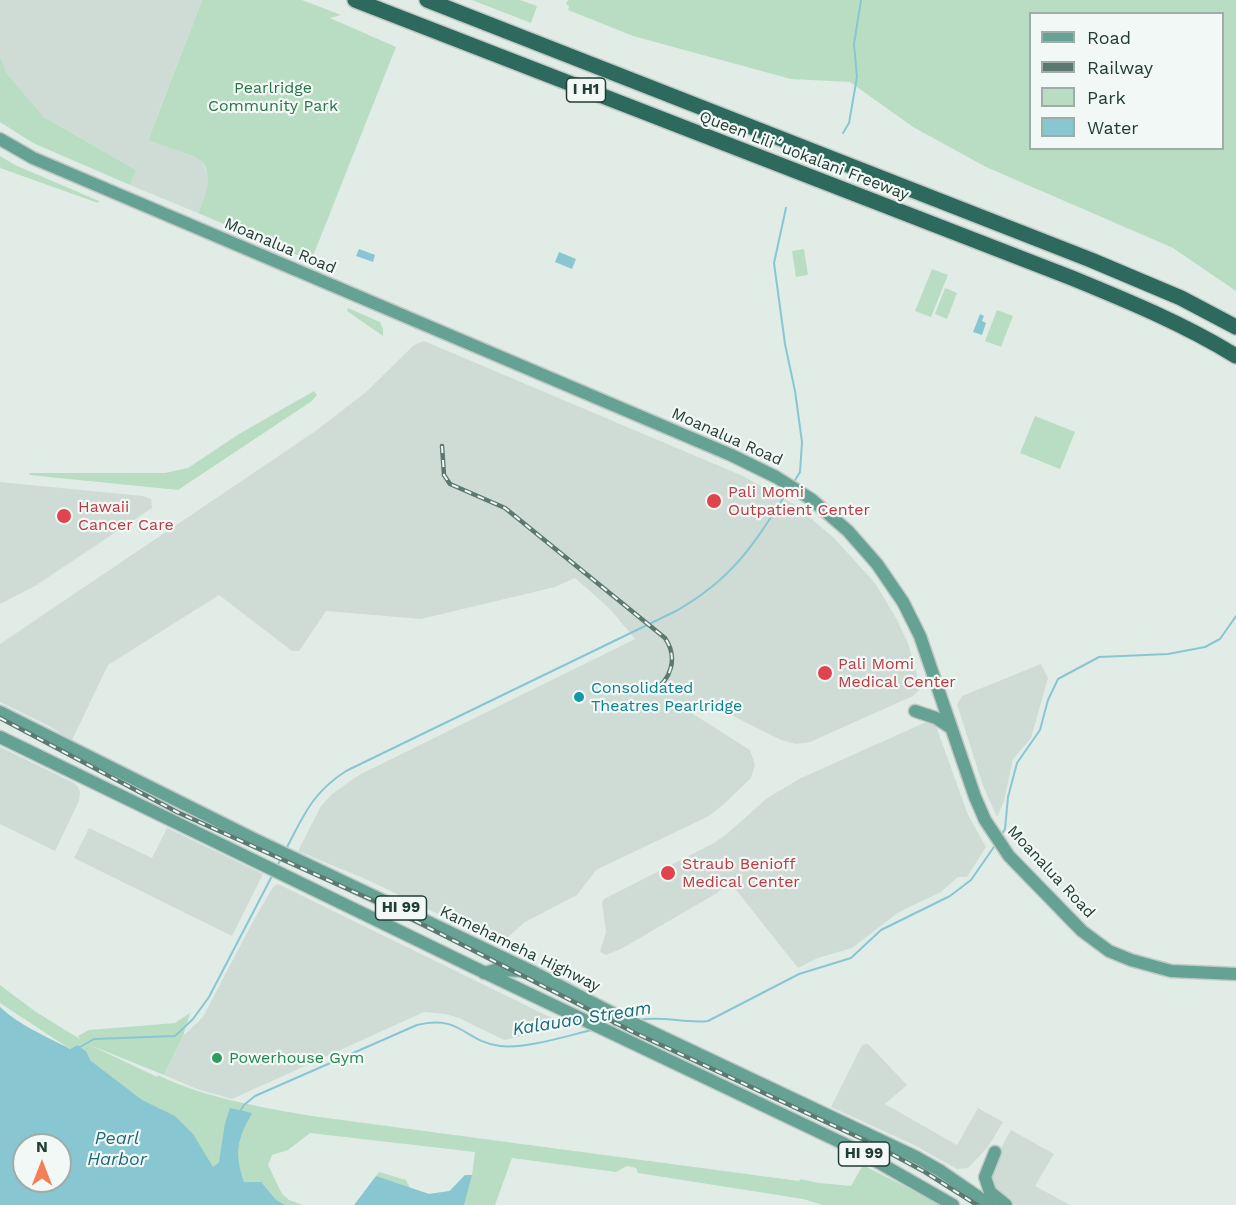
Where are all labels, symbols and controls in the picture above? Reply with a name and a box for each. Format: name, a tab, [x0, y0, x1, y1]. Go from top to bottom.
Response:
legend	[1029, 12, 1224, 150]
text: Road	[1087, 27, 1131, 48]
text: Railway	[1087, 57, 1153, 78]
park label: Pearlridge Community Park	[208, 78, 338, 116]
road number: I H1	[566, 78, 606, 102]
text: Park	[1087, 87, 1126, 108]
street label: Queen Liliʻuokalani Freeway	[696, 107, 912, 205]
text: Water	[1087, 117, 1139, 138]
street label: Moanalua Road	[221, 214, 339, 278]
street label: Moanalua Road	[669, 404, 785, 470]
place label: Pali Momi Outpatient Center	[728, 482, 870, 520]
marker: Pali Momi Outpatient Center	[705, 492, 723, 510]
place label: Hawaii Cancer Care	[78, 497, 174, 535]
marker: Hawaii Cancer Care	[55, 507, 73, 525]
place label: Pali Momi Medical Center	[838, 654, 956, 692]
marker: Pali Momi Medical Center	[816, 664, 834, 682]
place label: Consolidated Theatres Pearlridge	[591, 678, 742, 716]
marker: Consolidated Theatres Pearlridge	[572, 690, 586, 704]
street label: Moanalua Road	[1003, 822, 1099, 922]
place label: Straub Benioff Medical Center	[682, 854, 800, 892]
marker: Straub Benioff Medical Center	[659, 864, 677, 882]
road number: HI 99	[376, 896, 426, 920]
street label: Kamehameha Highway	[437, 902, 603, 996]
water label: Kalauao Stream	[511, 997, 653, 1041]
place label: Powerhouse Gym	[229, 1048, 364, 1068]
marker: Powerhouse Gym	[210, 1051, 224, 1065]
water label: Pearl Harbor	[87, 1128, 147, 1170]
north arrow	[12, 1133, 72, 1193]
text: N	[36, 1137, 48, 1156]
road number: HI 99	[838, 1142, 890, 1166]

